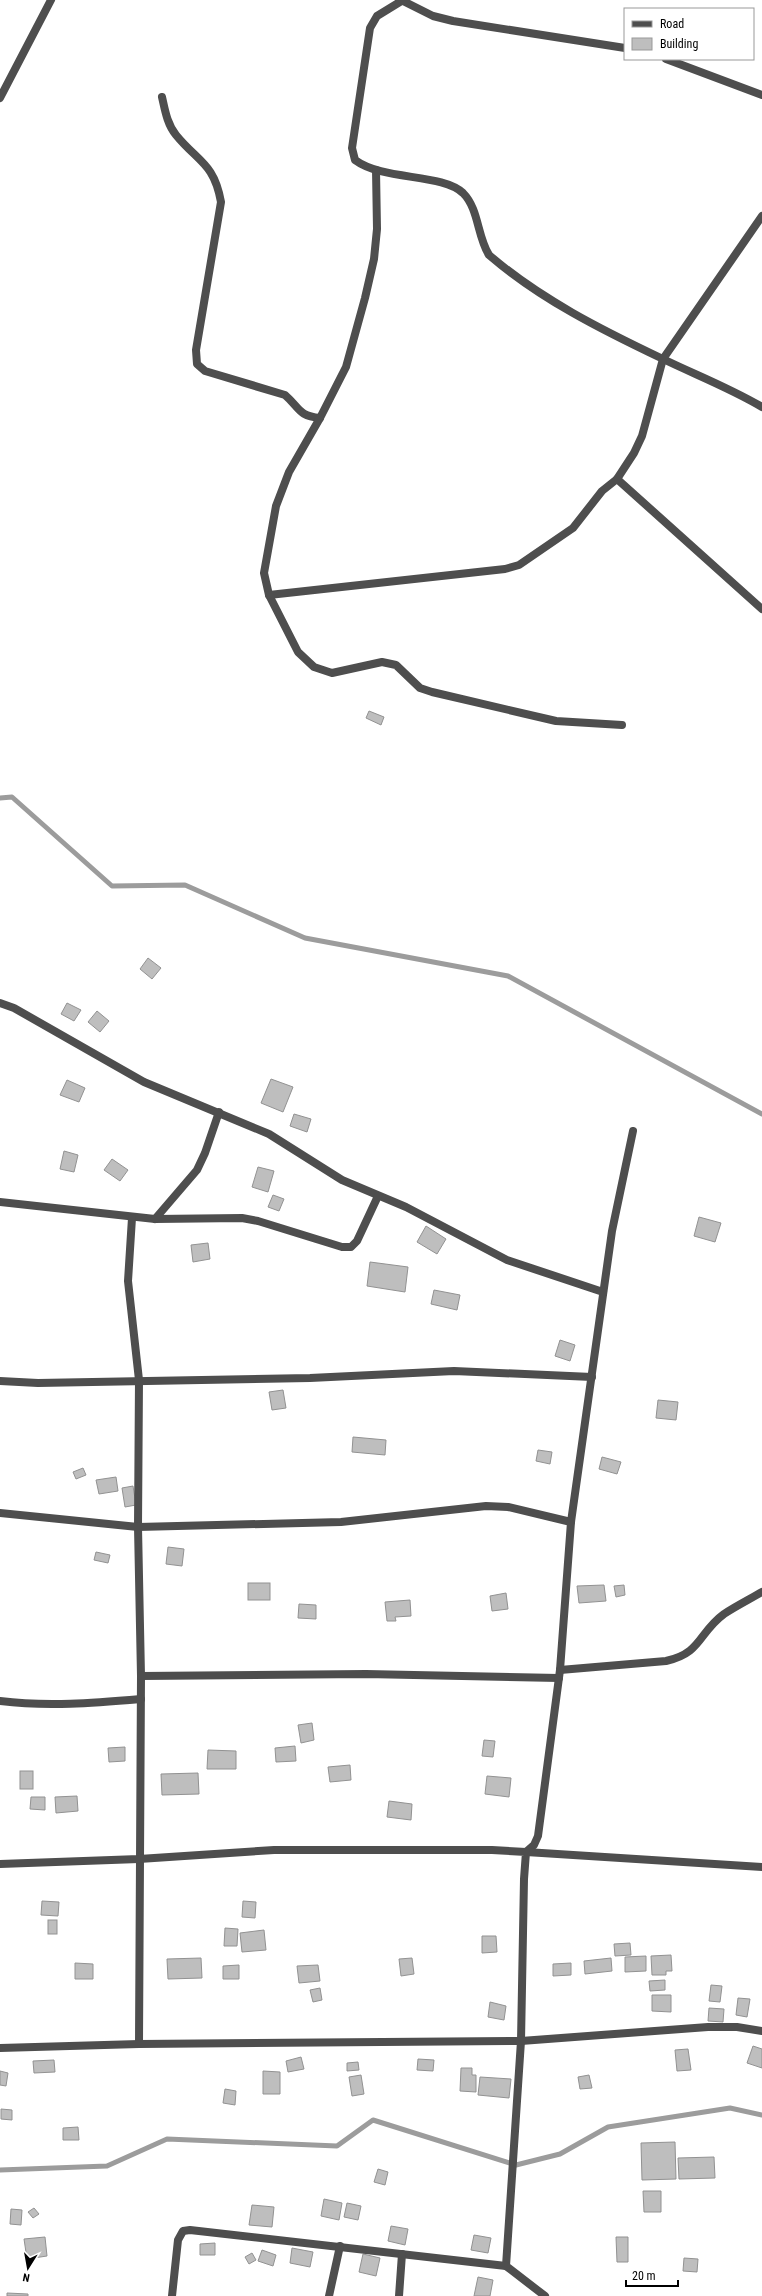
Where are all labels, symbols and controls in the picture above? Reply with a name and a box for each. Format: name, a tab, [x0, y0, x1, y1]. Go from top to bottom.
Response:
legend	[624, 8, 754, 60]
text: Road	[660, 17, 684, 31]
text: Building	[660, 37, 698, 51]
north arrow	[8, 2248, 48, 2288]
scale bar	[626, 2262, 678, 2288]
text: 20 m	[632, 2269, 656, 2283]
text: N	[21, 2270, 31, 2284]

